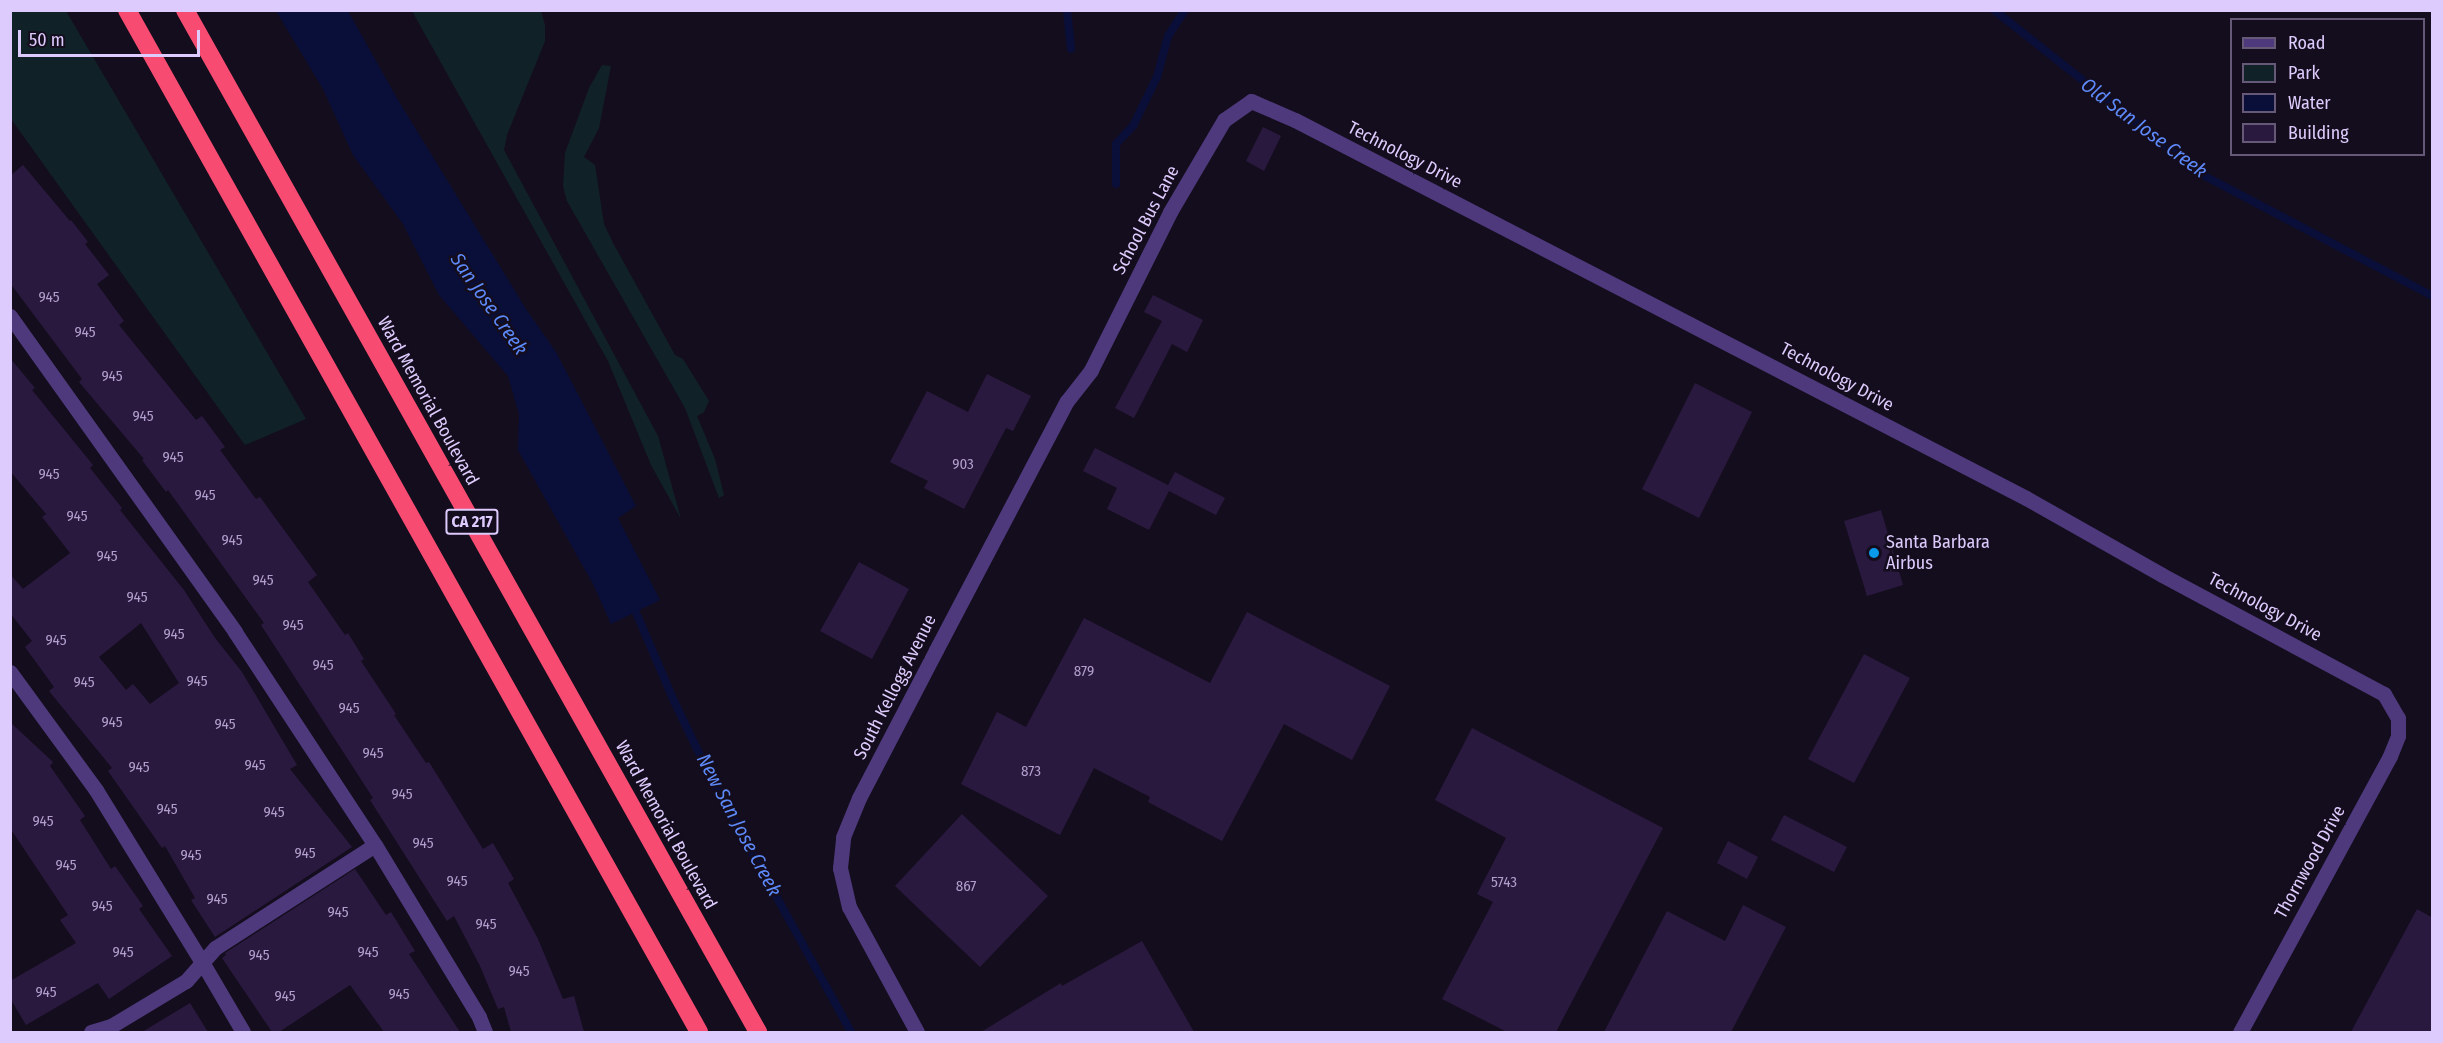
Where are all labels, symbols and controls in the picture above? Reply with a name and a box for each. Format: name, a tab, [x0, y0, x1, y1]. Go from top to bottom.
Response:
scale bar	[21, 18, 202, 56]
legend	[2230, 18, 2425, 156]
text: 50 m	[29, 29, 65, 51]
text: Road	[2288, 32, 2325, 54]
text: Park	[2288, 62, 2320, 84]
water label: Old San Jose Creek	[2076, 73, 2212, 183]
text: Water	[2288, 92, 2331, 114]
street label: Technology Drive	[1344, 117, 1466, 193]
text: Building	[2288, 122, 2349, 144]
street label: School Bus Lane	[1108, 162, 1184, 278]
water label: San Jose Creek	[445, 249, 533, 359]
house number: 945	[38, 289, 60, 307]
street label: Ward Memorial Boulevard	[373, 313, 483, 489]
house number: 945	[74, 324, 96, 342]
street label: Technology Drive	[1777, 338, 1897, 416]
house number: 945	[101, 368, 123, 386]
house number: 945	[132, 408, 154, 426]
house number: 945	[162, 449, 184, 467]
house number: 903	[952, 456, 974, 474]
house number: 945	[38, 466, 60, 484]
house number: 945	[194, 487, 216, 505]
house number: 945	[66, 508, 88, 526]
road number: CA 217	[445, 509, 499, 535]
house number: 945	[221, 532, 243, 550]
place label: Santa Barbara Airbus	[1886, 532, 1990, 574]
marker: Santa Barbara Airbus	[1867, 546, 1881, 560]
house number: 945	[96, 548, 118, 566]
street label: Technology Drive	[2205, 568, 2325, 646]
house number: 945	[252, 572, 274, 590]
house number: 945	[126, 589, 148, 607]
street label: South Kellogg Avenue	[849, 611, 941, 763]
house number: 945	[282, 617, 304, 635]
house number: 945	[163, 626, 185, 644]
house number: 945	[45, 632, 67, 650]
house number: 945	[312, 657, 334, 675]
house number: 879	[1074, 663, 1094, 681]
house number: 945	[186, 673, 208, 691]
house number: 945	[73, 674, 95, 692]
house number: 945	[338, 700, 360, 718]
house number: 945	[101, 714, 123, 732]
house number: 945	[214, 716, 236, 734]
street label: Ward Memorial Boulevard	[611, 737, 721, 913]
house number: 945	[362, 745, 384, 763]
water label: New San Jose Creek	[691, 750, 787, 900]
house number: 945	[244, 757, 266, 775]
house number: 945	[128, 759, 150, 777]
house number: 873	[1021, 763, 1041, 781]
house number: 945	[391, 786, 413, 804]
house number: 945	[156, 801, 178, 819]
street label: Thornwood Drive	[2270, 802, 2350, 922]
house number: 945	[263, 804, 285, 822]
house number: 945	[32, 813, 54, 831]
house number: 945	[412, 835, 434, 853]
house number: 945	[294, 845, 316, 863]
house number: 945	[180, 847, 202, 865]
house number: 945	[55, 857, 77, 875]
house number: 945	[446, 873, 468, 891]
house number: 5743	[1491, 874, 1517, 892]
house number: 867	[956, 878, 976, 896]
house number: 945	[206, 891, 228, 909]
house number: 945	[91, 898, 113, 916]
house number: 945	[327, 904, 349, 922]
house number: 945	[475, 916, 497, 934]
house number: 945	[112, 944, 134, 962]
house number: 945	[357, 944, 379, 962]
house number: 945	[248, 947, 270, 965]
house number: 945	[508, 963, 530, 981]
house number: 945	[35, 984, 57, 1002]
house number: 945	[388, 986, 410, 1004]
house number: 945	[274, 988, 296, 1006]

